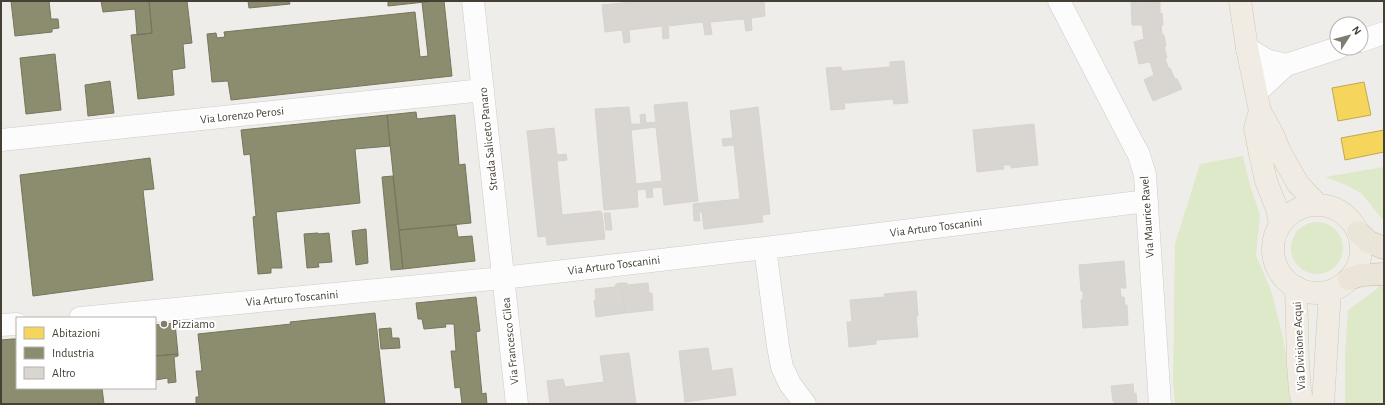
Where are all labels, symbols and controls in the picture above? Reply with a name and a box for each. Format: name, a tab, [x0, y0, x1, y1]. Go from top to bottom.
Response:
north arrow	[1329, 16, 1369, 56]
text: N	[1350, 24, 1363, 37]
street label: Strada Saliceto Panaro	[477, 87, 499, 191]
street label: Via Lorenzo Perosi	[199, 105, 285, 125]
street label: Via Maurice Ravel	[1138, 176, 1156, 258]
street label: Via Arturo Toscanini	[889, 215, 983, 239]
street label: Via Arturo Toscanini	[567, 253, 661, 277]
street label: Via Arturo Toscanini	[245, 288, 339, 308]
street label: Via Francesco Cilea	[499, 296, 521, 385]
street label: Via Divisione Acqui	[1291, 301, 1307, 391]
legend	[16, 317, 156, 389]
place label: Pizziamo	[172, 318, 215, 330]
marker: Pizziamo	[159, 319, 169, 329]
text: Abitazioni	[52, 327, 100, 339]
text: Industria	[52, 347, 95, 359]
text: Altro	[52, 367, 76, 379]

